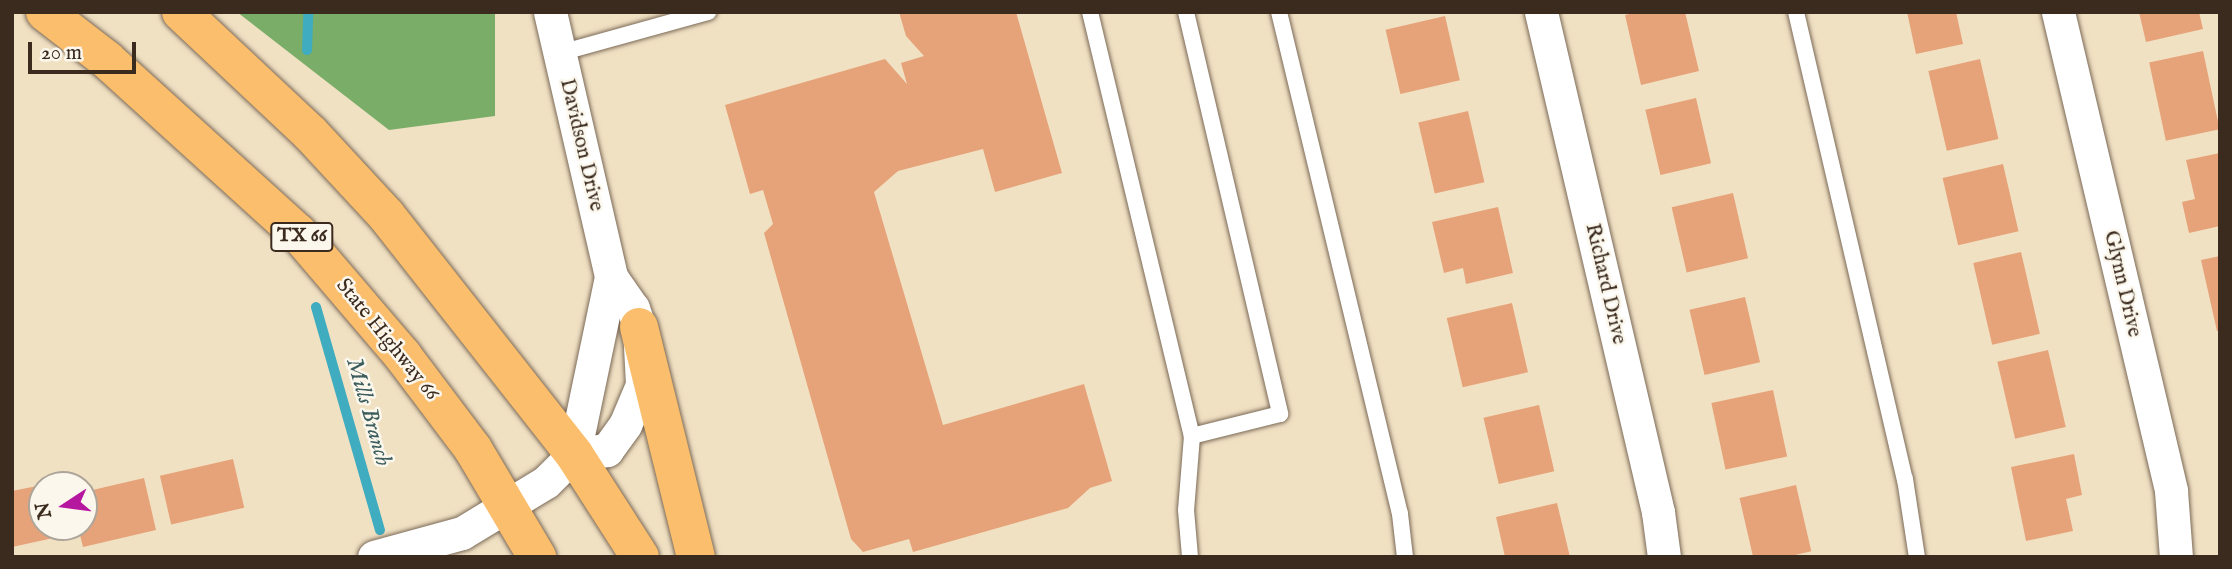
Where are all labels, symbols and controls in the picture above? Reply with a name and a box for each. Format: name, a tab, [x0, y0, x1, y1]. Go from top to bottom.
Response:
scale bar	[32, 28, 140, 72]
text: 20 m	[41, 40, 82, 67]
street label: Davidson Drive	[554, 76, 608, 214]
road number: TX 66	[269, 221, 335, 252]
street label: Richard Drive	[1579, 221, 1631, 347]
street label: Glynn Drive	[2098, 228, 2146, 340]
street label: State Highway 66	[330, 274, 444, 406]
water label: Mills Branch	[339, 355, 397, 469]
north arrow	[28, 471, 98, 541]
text: N	[31, 500, 58, 521]

